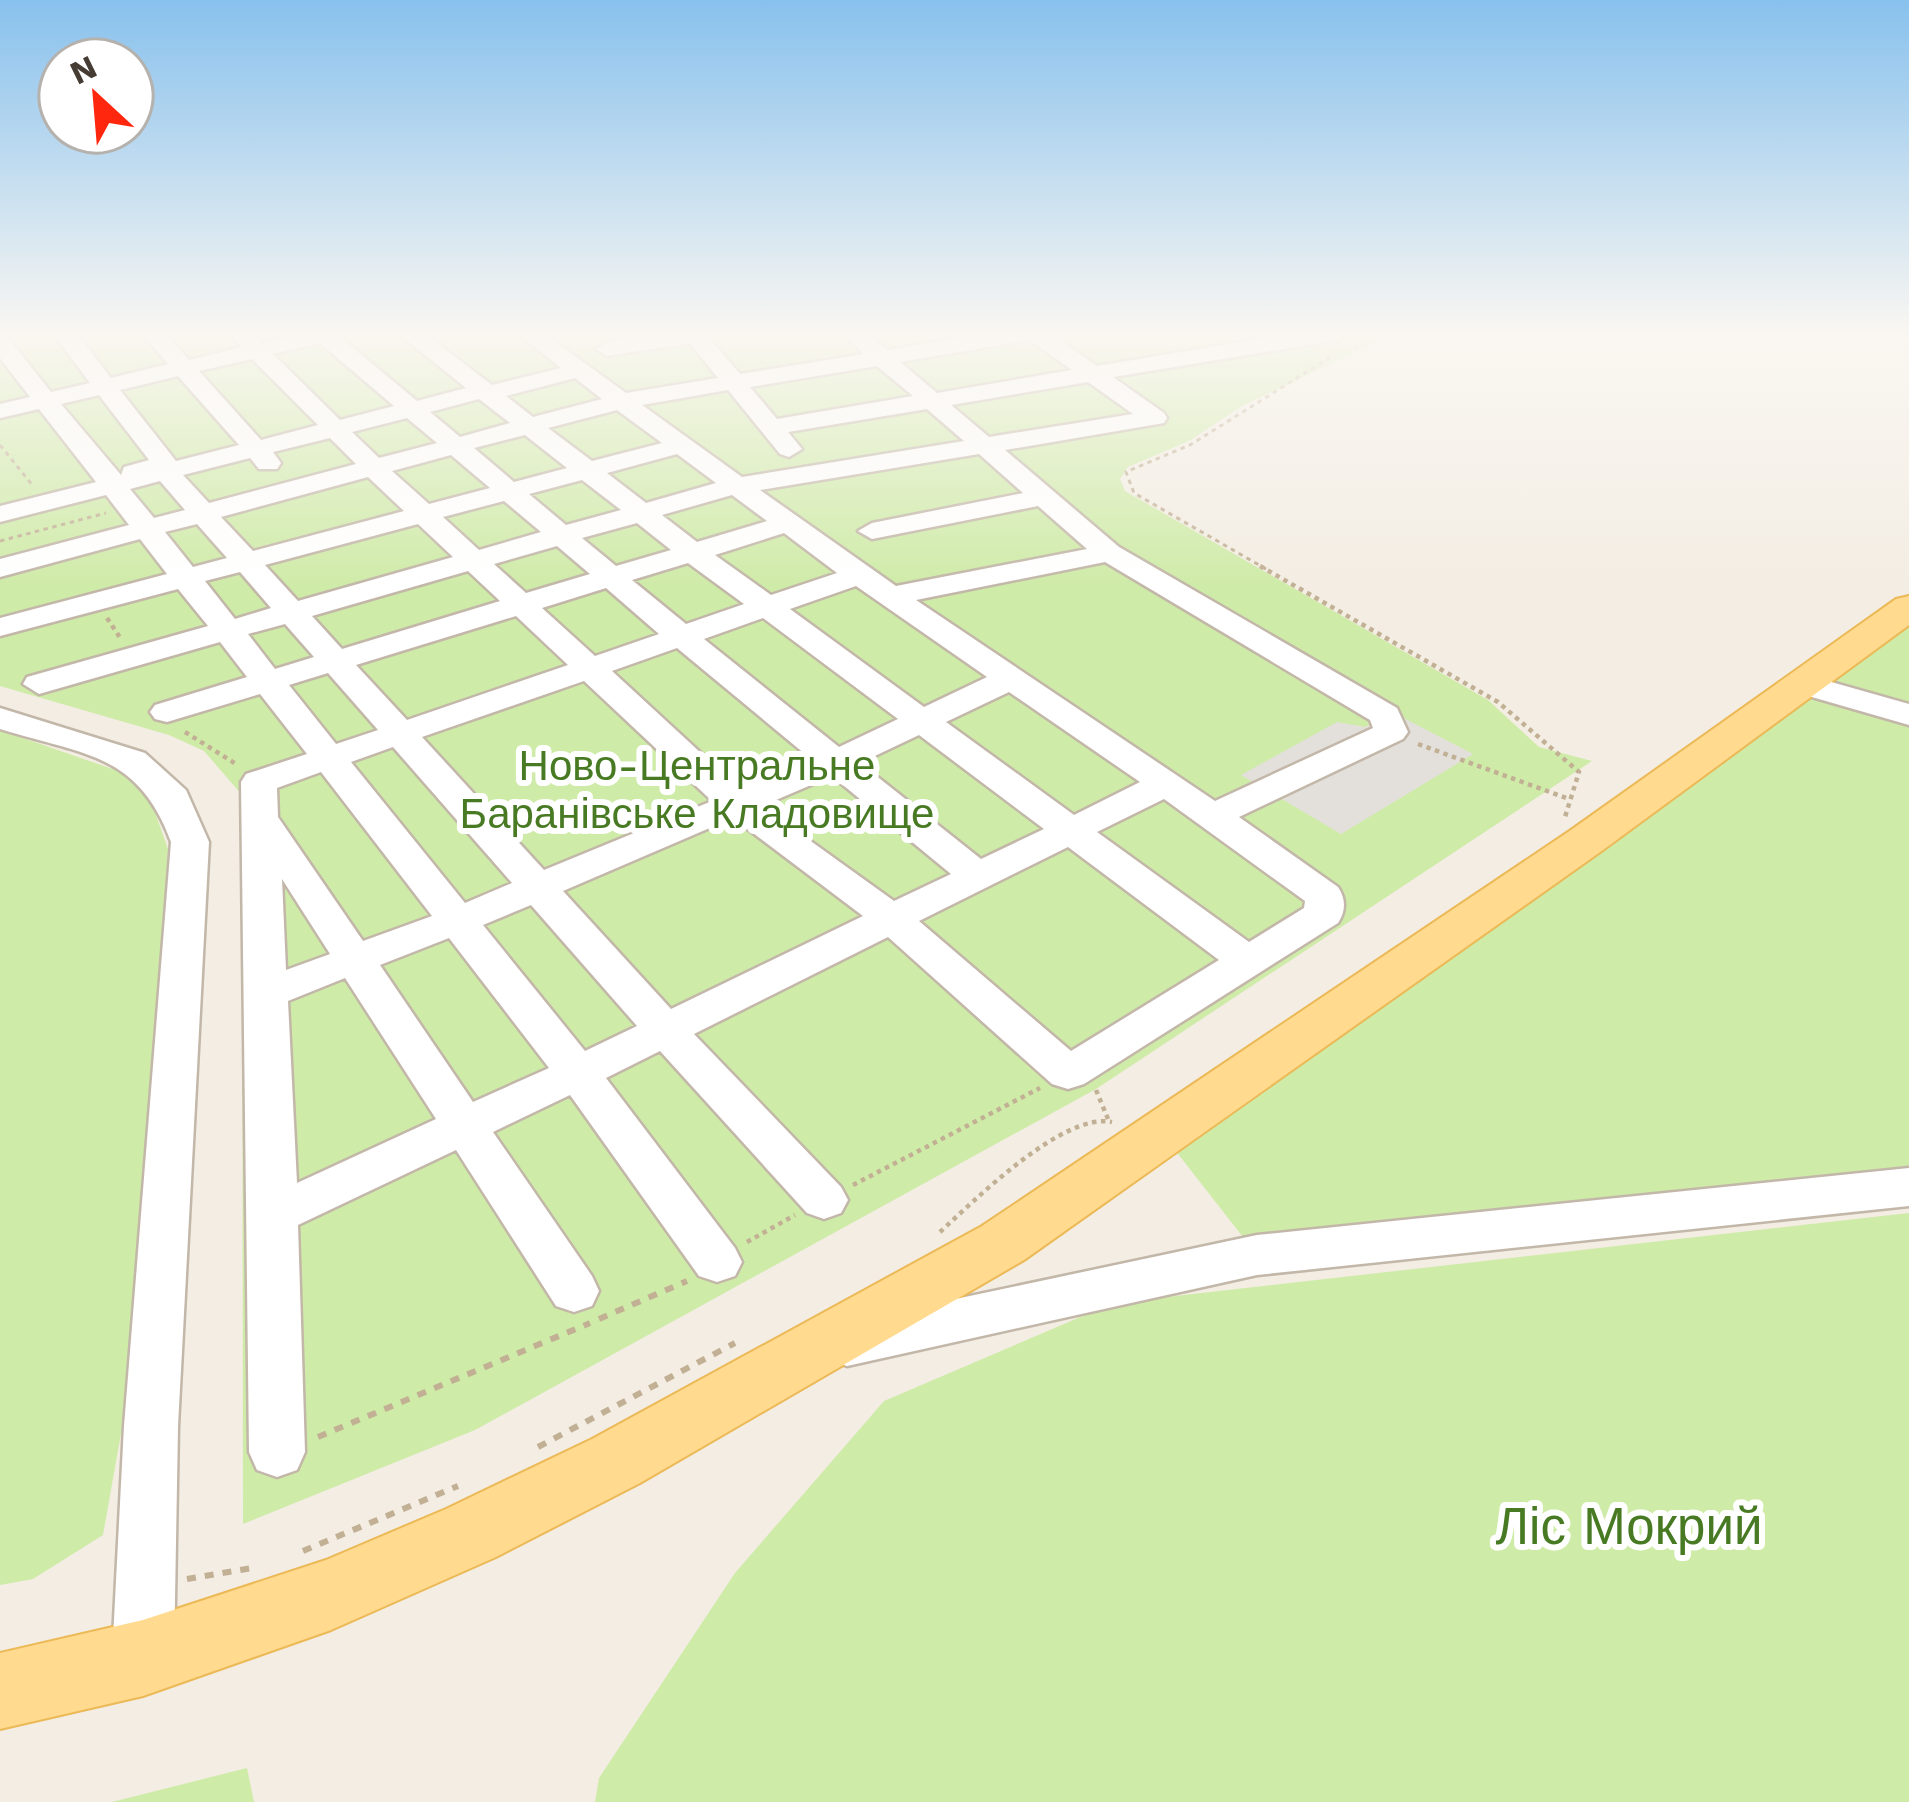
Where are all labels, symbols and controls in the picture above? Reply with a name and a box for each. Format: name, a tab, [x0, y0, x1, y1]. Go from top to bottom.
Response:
north arrow	[36, 36, 156, 156]
text: N	[64, 47, 103, 92]
park label: Ново-Центральне Баранівське Кладовище	[460, 741, 934, 838]
park label: Ліс Мокрий	[1496, 1497, 1762, 1556]

